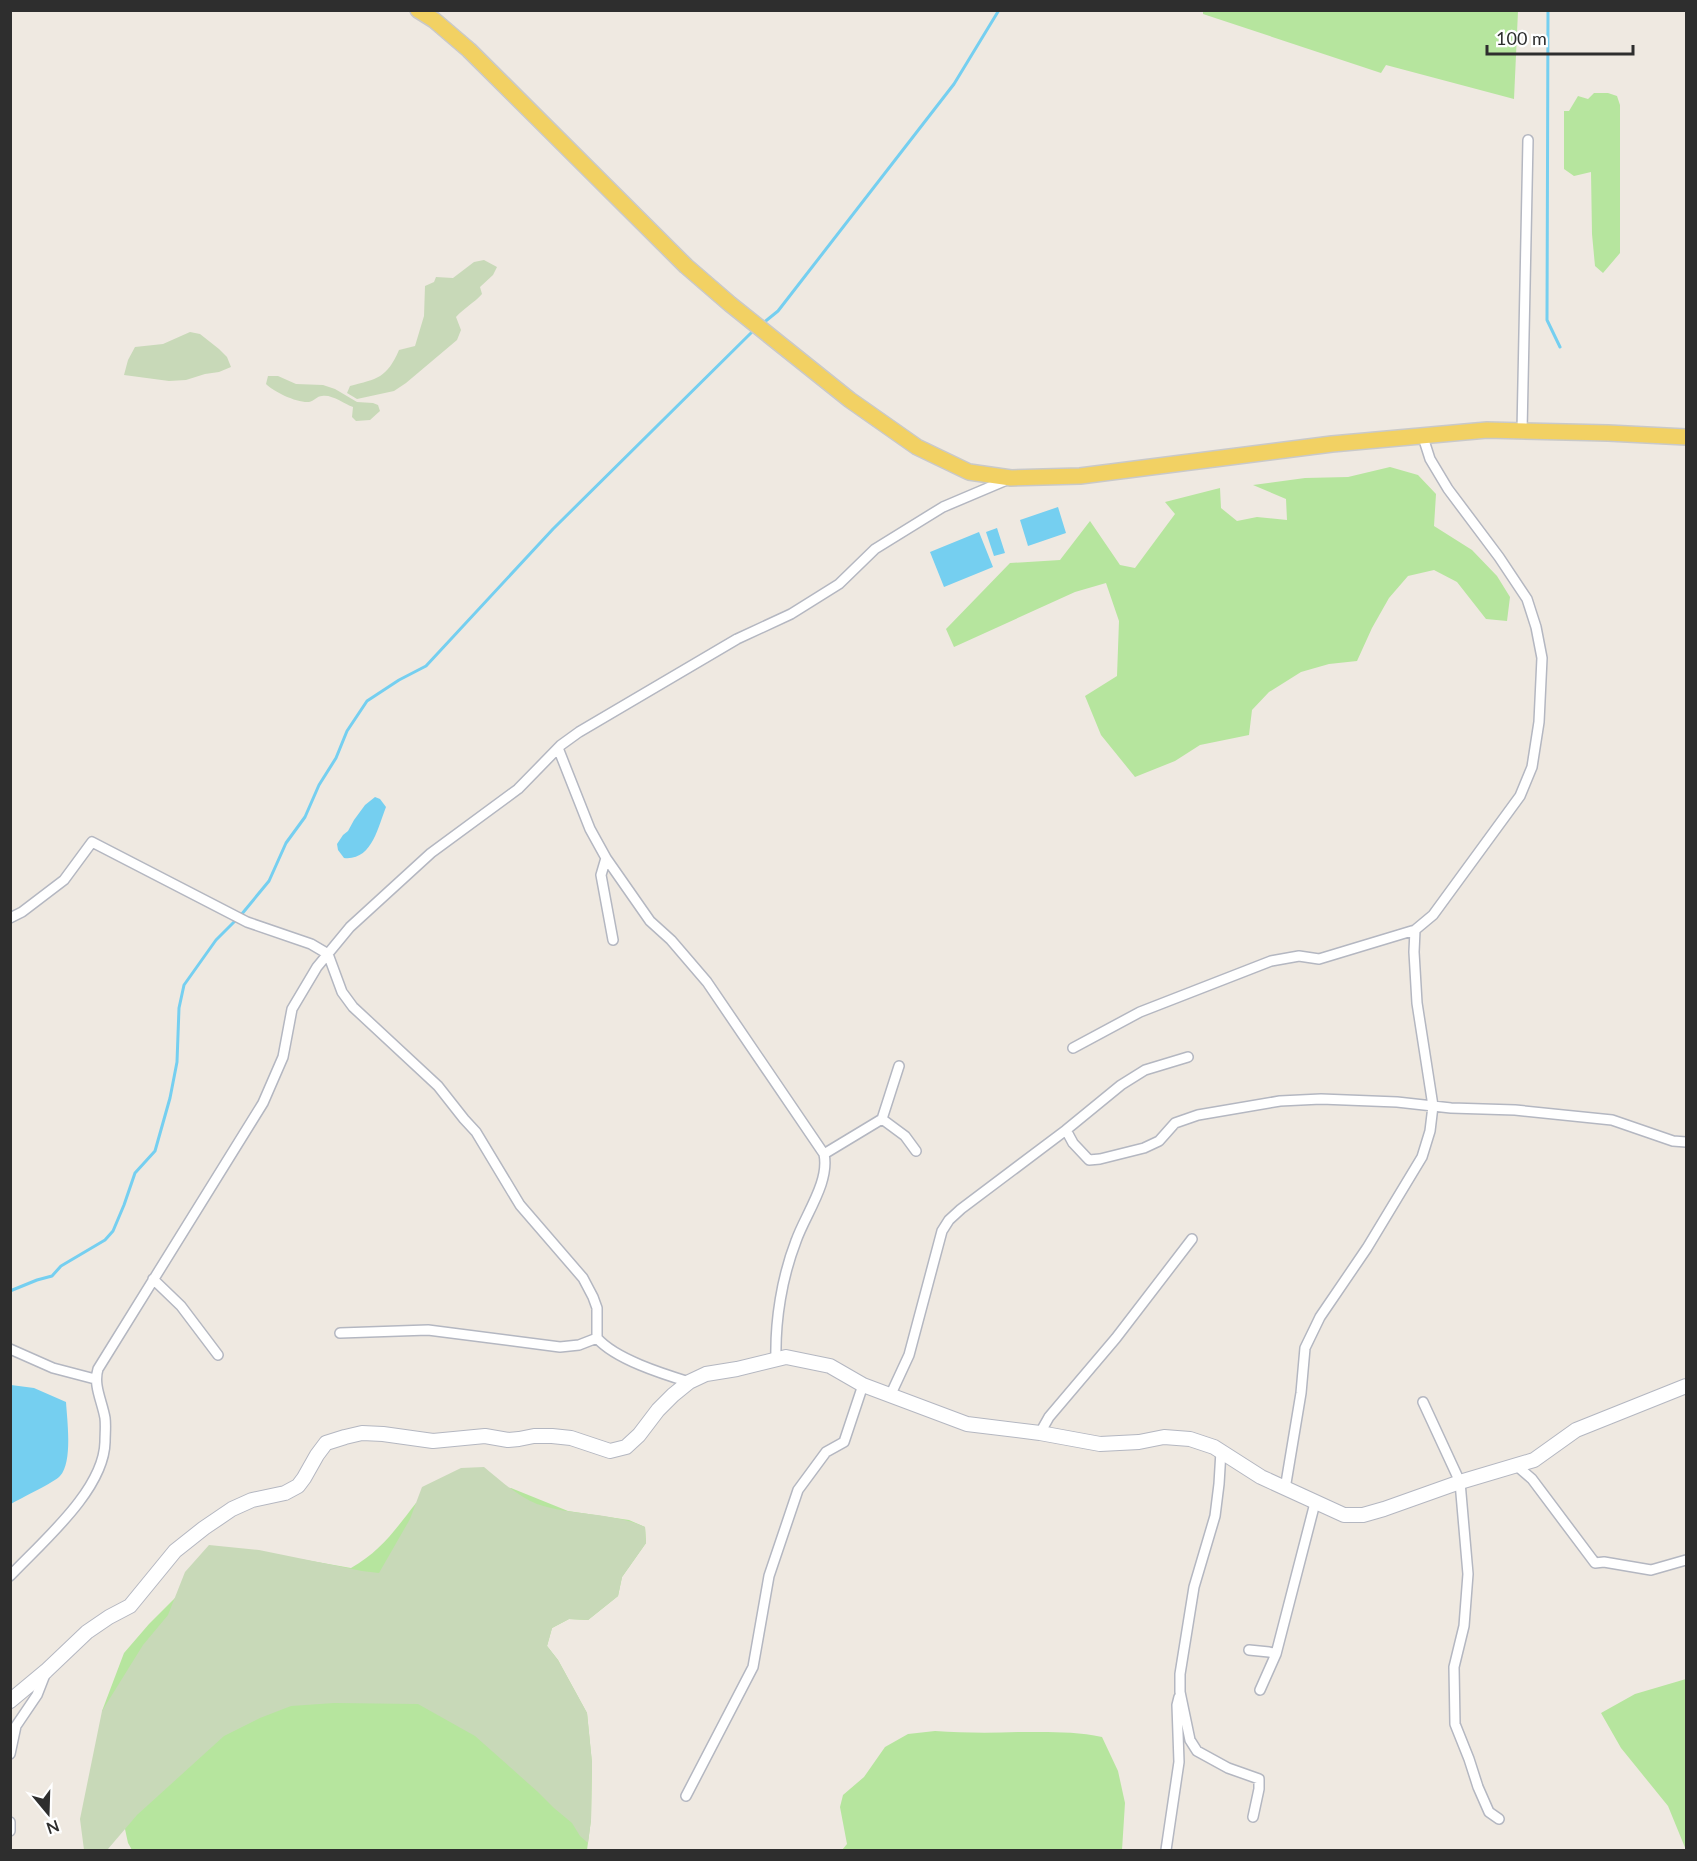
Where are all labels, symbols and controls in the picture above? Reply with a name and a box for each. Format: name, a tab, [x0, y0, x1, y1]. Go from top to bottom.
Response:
scale bar	[1487, 18, 1632, 56]
text: 100 m	[1496, 27, 1547, 49]
north arrow	[18, 1783, 78, 1843]
text: N	[44, 1817, 62, 1839]

